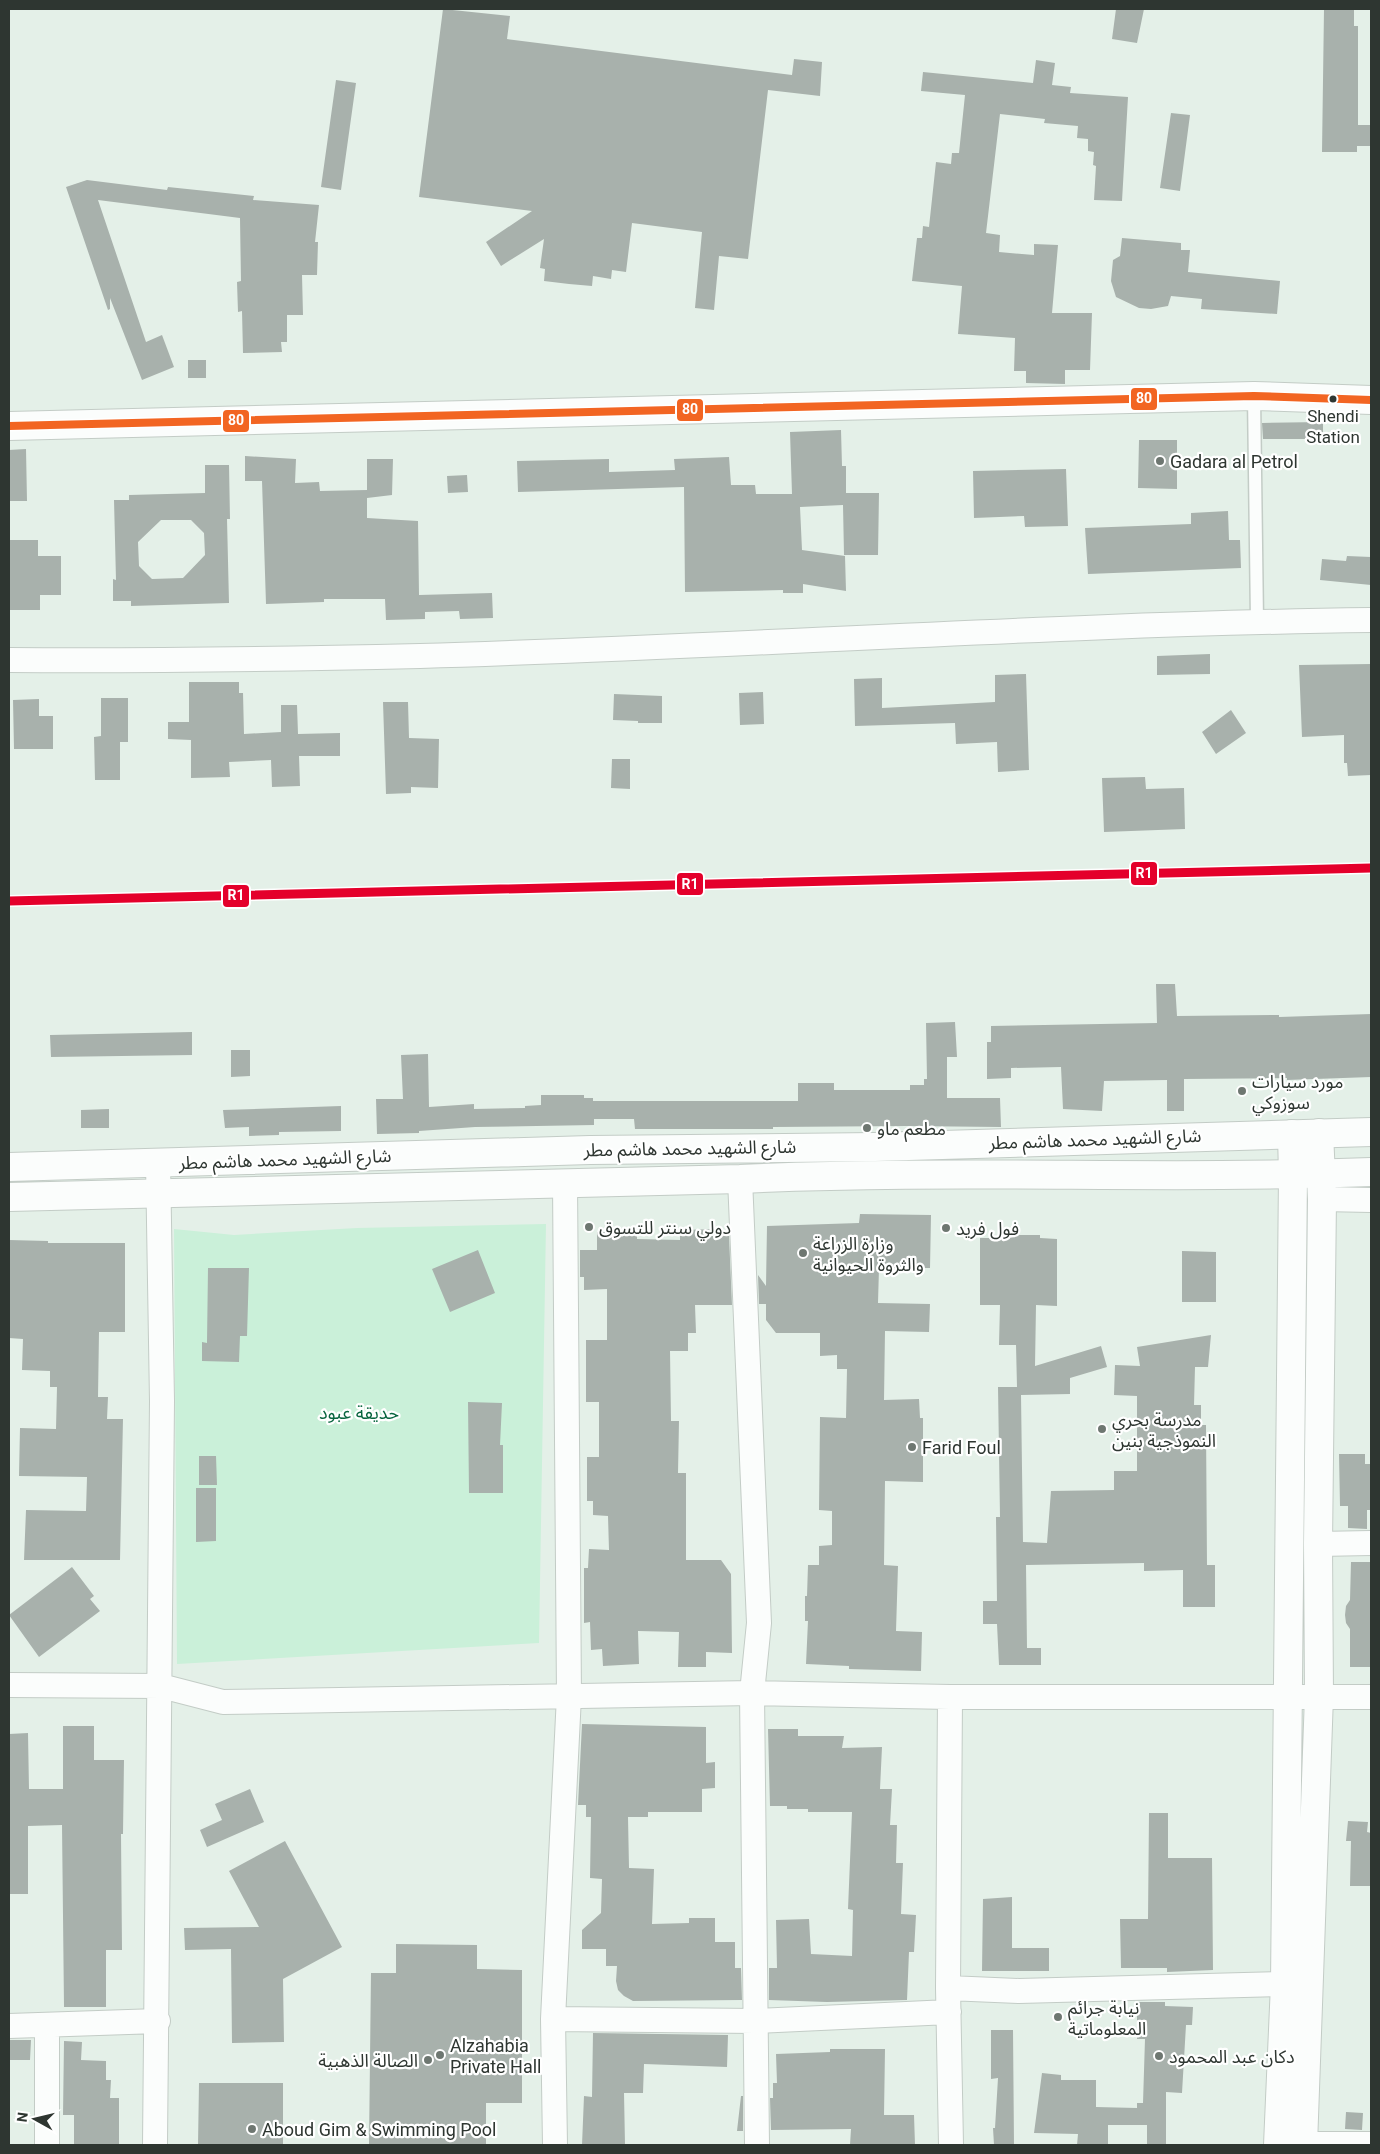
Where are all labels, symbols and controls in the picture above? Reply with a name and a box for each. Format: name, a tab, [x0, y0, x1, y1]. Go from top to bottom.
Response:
line badge: 80	[1130, 387, 1158, 411]
text: 80	[1136, 390, 1152, 406]
marker: Shendi Station	[1328, 394, 1338, 404]
line badge: 80	[676, 398, 704, 422]
text: 80	[682, 401, 698, 417]
place label: Shendi Station	[1306, 406, 1360, 447]
line badge: 80	[222, 409, 250, 433]
text: 80	[228, 412, 244, 428]
place label: Gadara al Petrol	[1170, 451, 1298, 472]
marker: Gadara al Petrol	[1154, 455, 1166, 467]
line badge: R1	[1130, 861, 1158, 886]
text: R1	[1135, 865, 1153, 881]
line badge: R1	[676, 872, 704, 896]
text: R1	[681, 876, 699, 892]
line badge: R1	[222, 884, 250, 908]
text: R1	[227, 887, 245, 903]
place label: مورد سيارات سوزوكي	[1252, 1071, 1343, 1116]
marker: مورد سيارات سوزوكي	[1236, 1085, 1248, 1097]
place label: مطعم ماو	[877, 1118, 946, 1142]
marker: مطعم ماو	[861, 1122, 873, 1134]
street label: شارع الشهيد محمد هاشم مطر	[987, 1125, 1202, 1157]
street label: شارع الشهيد محمد هاشم مطر	[582, 1136, 797, 1164]
street label: شارع الشهيد محمد هاشم مطر	[177, 1145, 392, 1177]
place label: دولي سنتر للتسوق	[599, 1217, 731, 1241]
place label: فول فريد	[956, 1218, 1019, 1240]
marker: دولي سنتر للتسوق	[583, 1221, 595, 1233]
marker: فول فريد	[940, 1222, 952, 1234]
place label: وزارة الزراعة والثروة الحيوانية	[813, 1233, 924, 1276]
marker: وزارة الزراعة والثروة الحيوانية	[797, 1247, 809, 1259]
park label: حديقة عبود	[319, 1402, 399, 1424]
place label: مدرسة بحري النموذجية بنين	[1112, 1409, 1216, 1452]
marker: مدرسة بحري النموذجية بنين	[1096, 1423, 1108, 1435]
place label: Farid Foul	[922, 1437, 1001, 1458]
marker: Farid Foul	[906, 1441, 918, 1453]
place label: نيابة جرائم المعلوماتية	[1068, 1997, 1146, 2040]
marker: نيابة جرائم المعلوماتية	[1052, 2011, 1064, 2023]
place label: Alzahabia Private Hall	[450, 2035, 542, 2077]
place label: دكان عبد المحمود	[1169, 2046, 1295, 2068]
marker: Alzahabia Private Hall	[434, 2049, 446, 2061]
place label: الصالة الذهبية	[318, 2050, 418, 2071]
marker: دكان عبد المحمود	[1153, 2050, 1165, 2062]
marker: الصالة الذهبية	[422, 2054, 434, 2066]
north arrow	[10, 2094, 60, 2144]
text: N	[14, 2111, 31, 2123]
place label: Aboud Gim & Swimming Pool	[262, 2119, 496, 2140]
marker: Aboud Gim & Swimming Pool	[246, 2123, 258, 2135]

